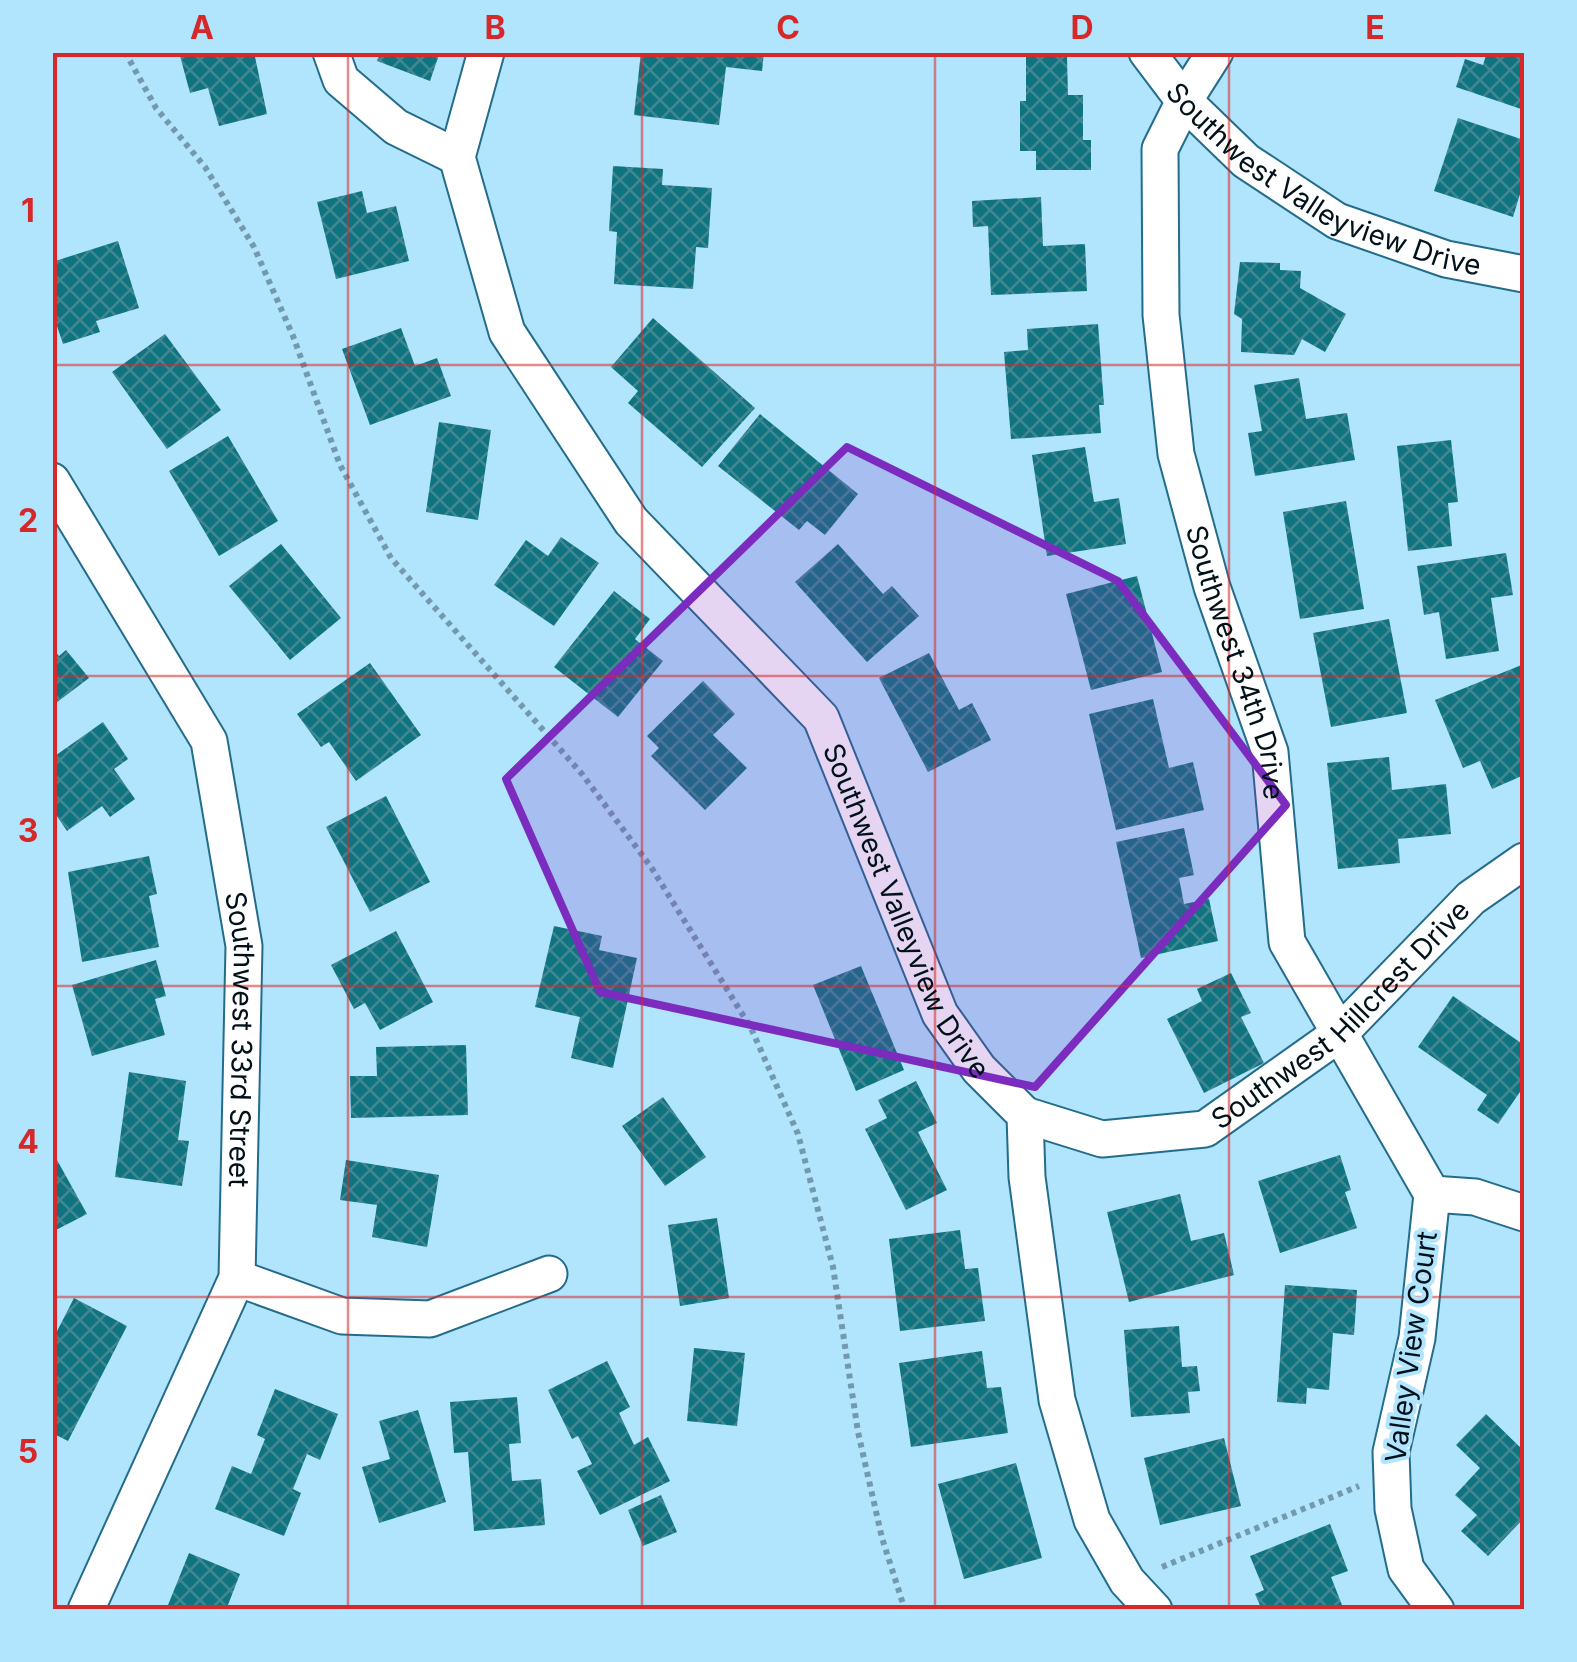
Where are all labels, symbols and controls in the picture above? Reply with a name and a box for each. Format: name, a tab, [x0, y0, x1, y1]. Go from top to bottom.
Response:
text: A	[190, 8, 214, 47]
text: B	[484, 8, 506, 47]
text: C	[776, 8, 800, 47]
text: D	[1070, 8, 1094, 47]
text: E	[1365, 8, 1385, 47]
street label: Southwest Valleyview Drive	[1159, 76, 1484, 282]
text: 1	[21, 191, 35, 230]
text: 2	[18, 501, 38, 540]
street label: Southwest 34th Drive	[1179, 521, 1291, 801]
street label: Southwest Valleyview Drive	[816, 738, 997, 1085]
text: 3	[18, 811, 38, 850]
street label: Southwest 33rd Street	[218, 889, 261, 1188]
street label: Southwest Hillcrest Drive	[1205, 893, 1476, 1136]
text: 4	[17, 1122, 39, 1161]
street label: Valley View Court	[1378, 1229, 1444, 1465]
text: 5	[18, 1432, 38, 1471]

